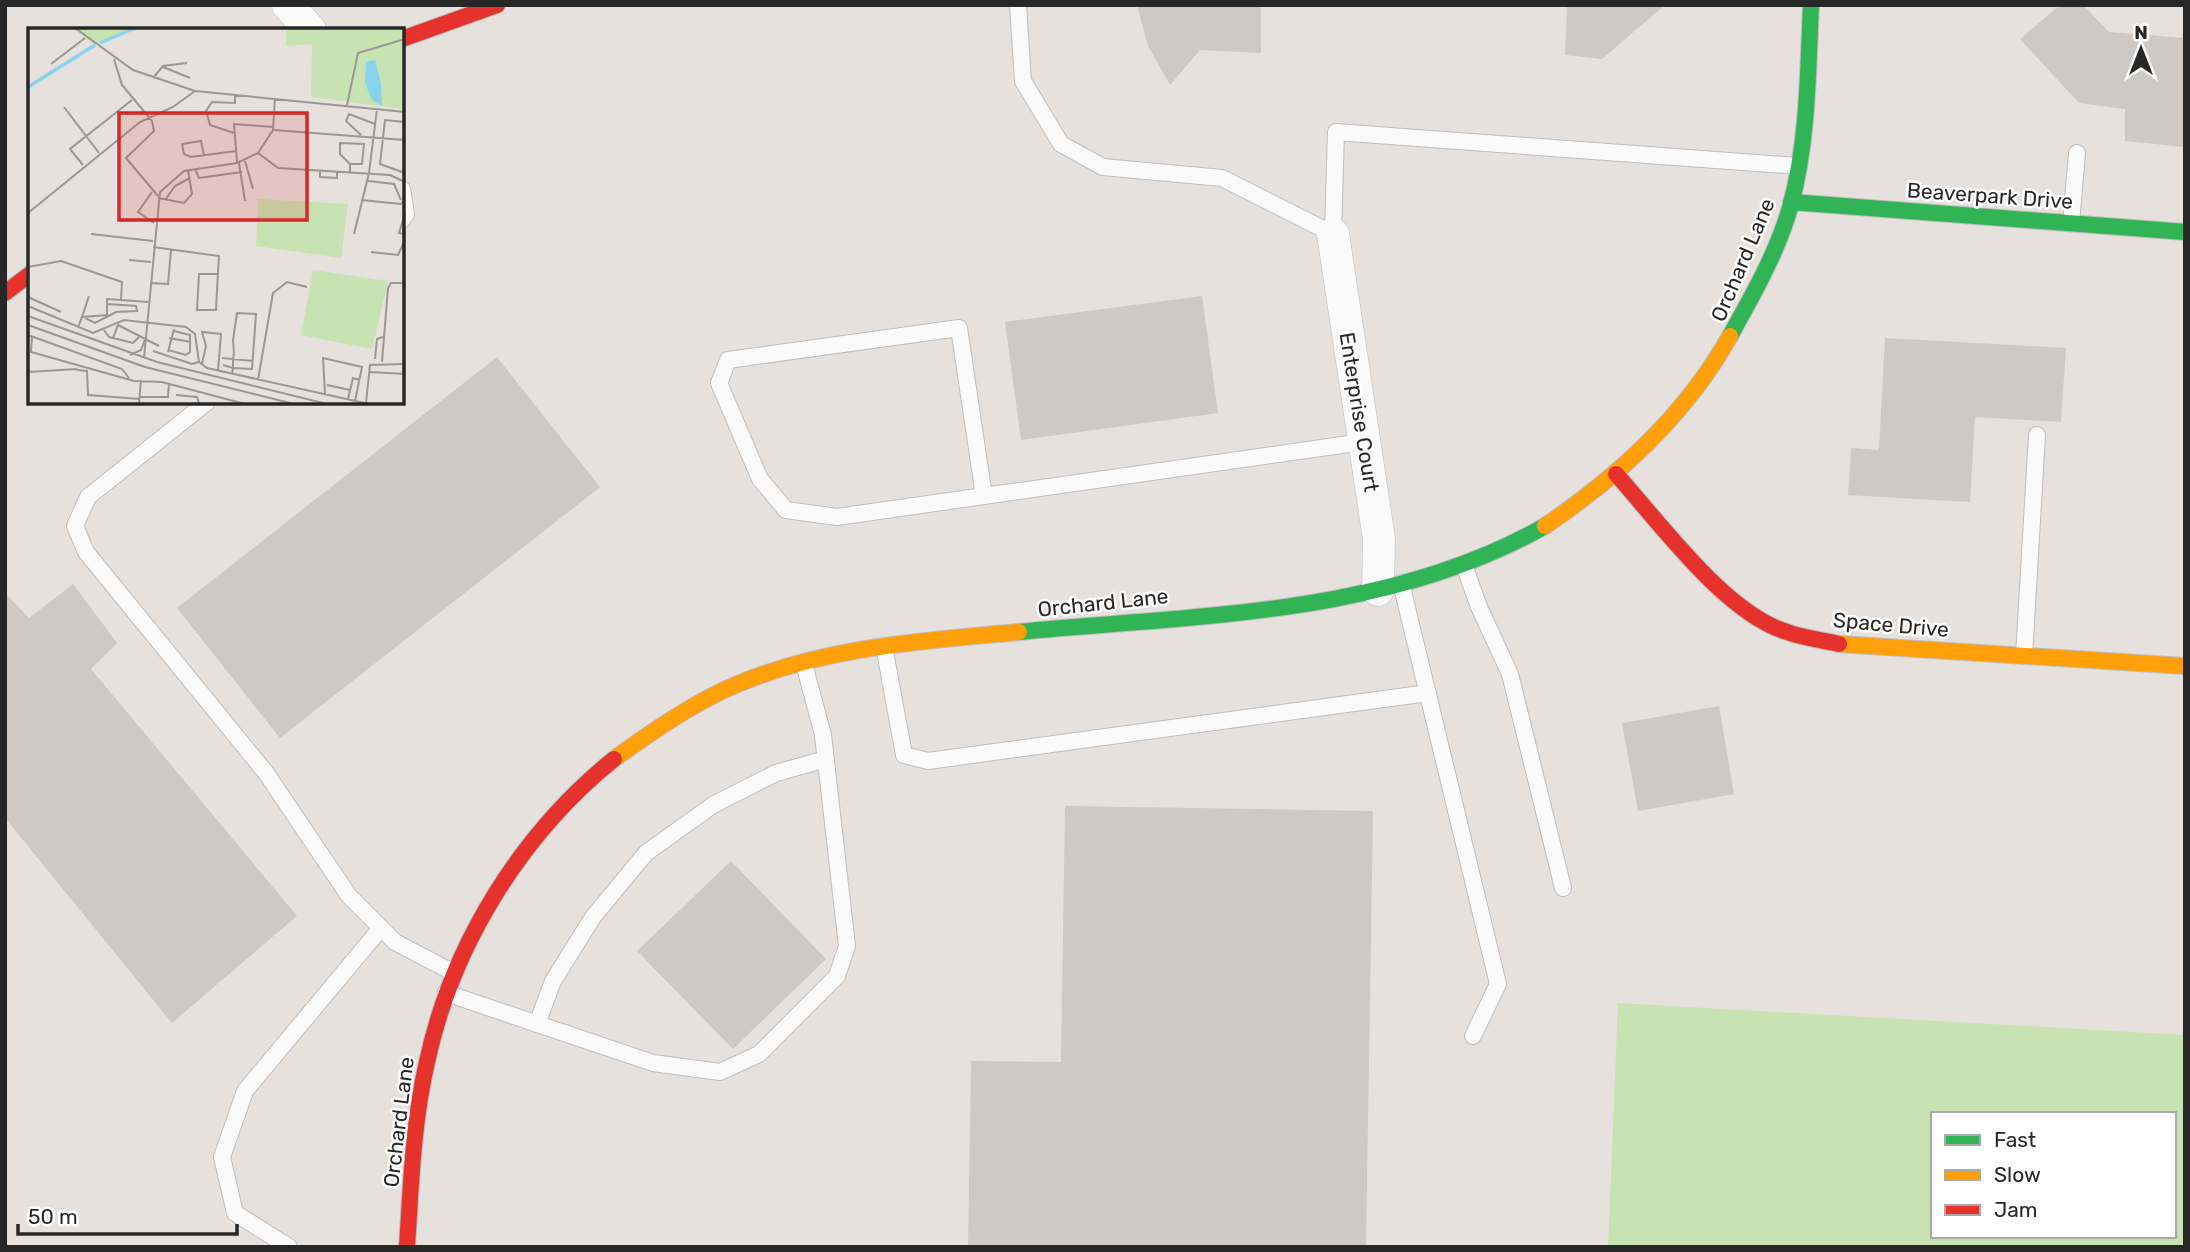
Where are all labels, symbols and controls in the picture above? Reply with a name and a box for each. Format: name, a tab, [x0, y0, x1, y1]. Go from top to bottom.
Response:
north arrow	[2106, 14, 2176, 84]
text: N	[2134, 21, 2148, 44]
inset map	[28, 28, 404, 404]
street label: Beaverpark Drive	[1906, 177, 2074, 214]
street label: Orchard Lane	[1705, 195, 1780, 325]
street label: Enterprise Court	[1335, 330, 1384, 494]
street label: Orchard Lane	[1036, 583, 1170, 622]
street label: Space Drive	[1832, 607, 1950, 642]
street label: Orchard Lane	[378, 1055, 419, 1189]
legend	[1931, 1112, 2176, 1238]
text: Fast	[1994, 1127, 2036, 1152]
text: Slow	[1994, 1162, 2041, 1187]
scale bar	[18, 1192, 236, 1236]
text: Jam	[1994, 1197, 2038, 1222]
text: 50 m	[28, 1204, 78, 1229]

